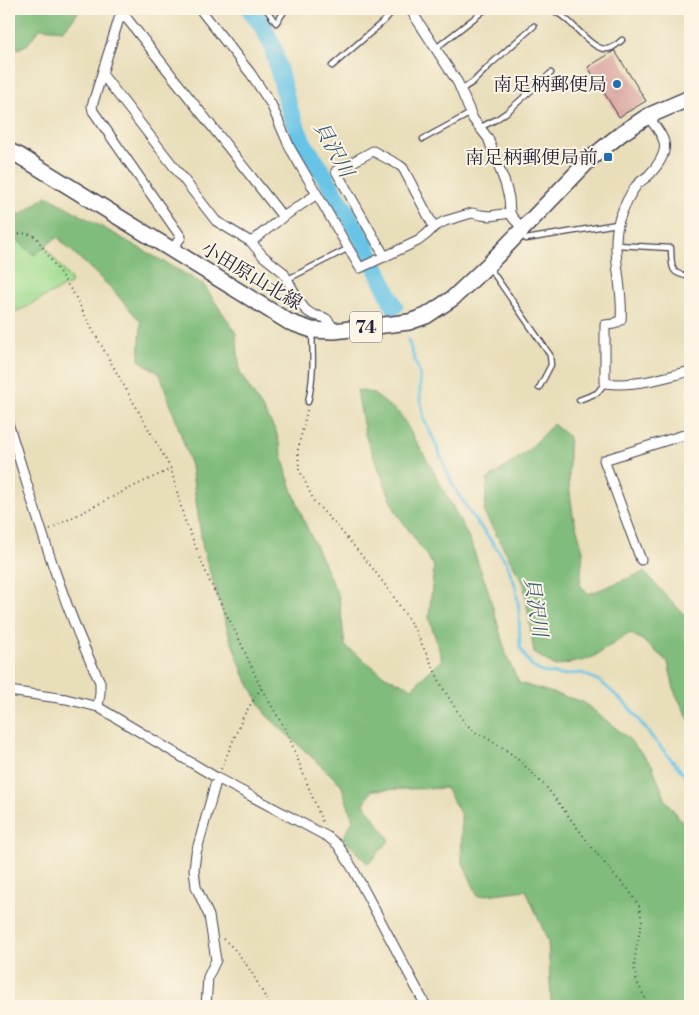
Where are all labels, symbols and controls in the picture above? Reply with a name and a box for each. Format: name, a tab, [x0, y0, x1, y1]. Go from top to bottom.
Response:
place label: 南足柄郵便局	[493, 73, 607, 97]
marker: 南足柄郵便局	[611, 78, 623, 90]
water label: 貝沢川	[307, 117, 359, 184]
place label: 南足柄郵便局前	[465, 146, 598, 170]
marker: 南足柄郵便局前	[602, 151, 614, 163]
street label: 小田原山北線	[196, 236, 307, 316]
road number: 74	[350, 312, 382, 342]
water label: 貝沢川	[517, 576, 552, 641]

